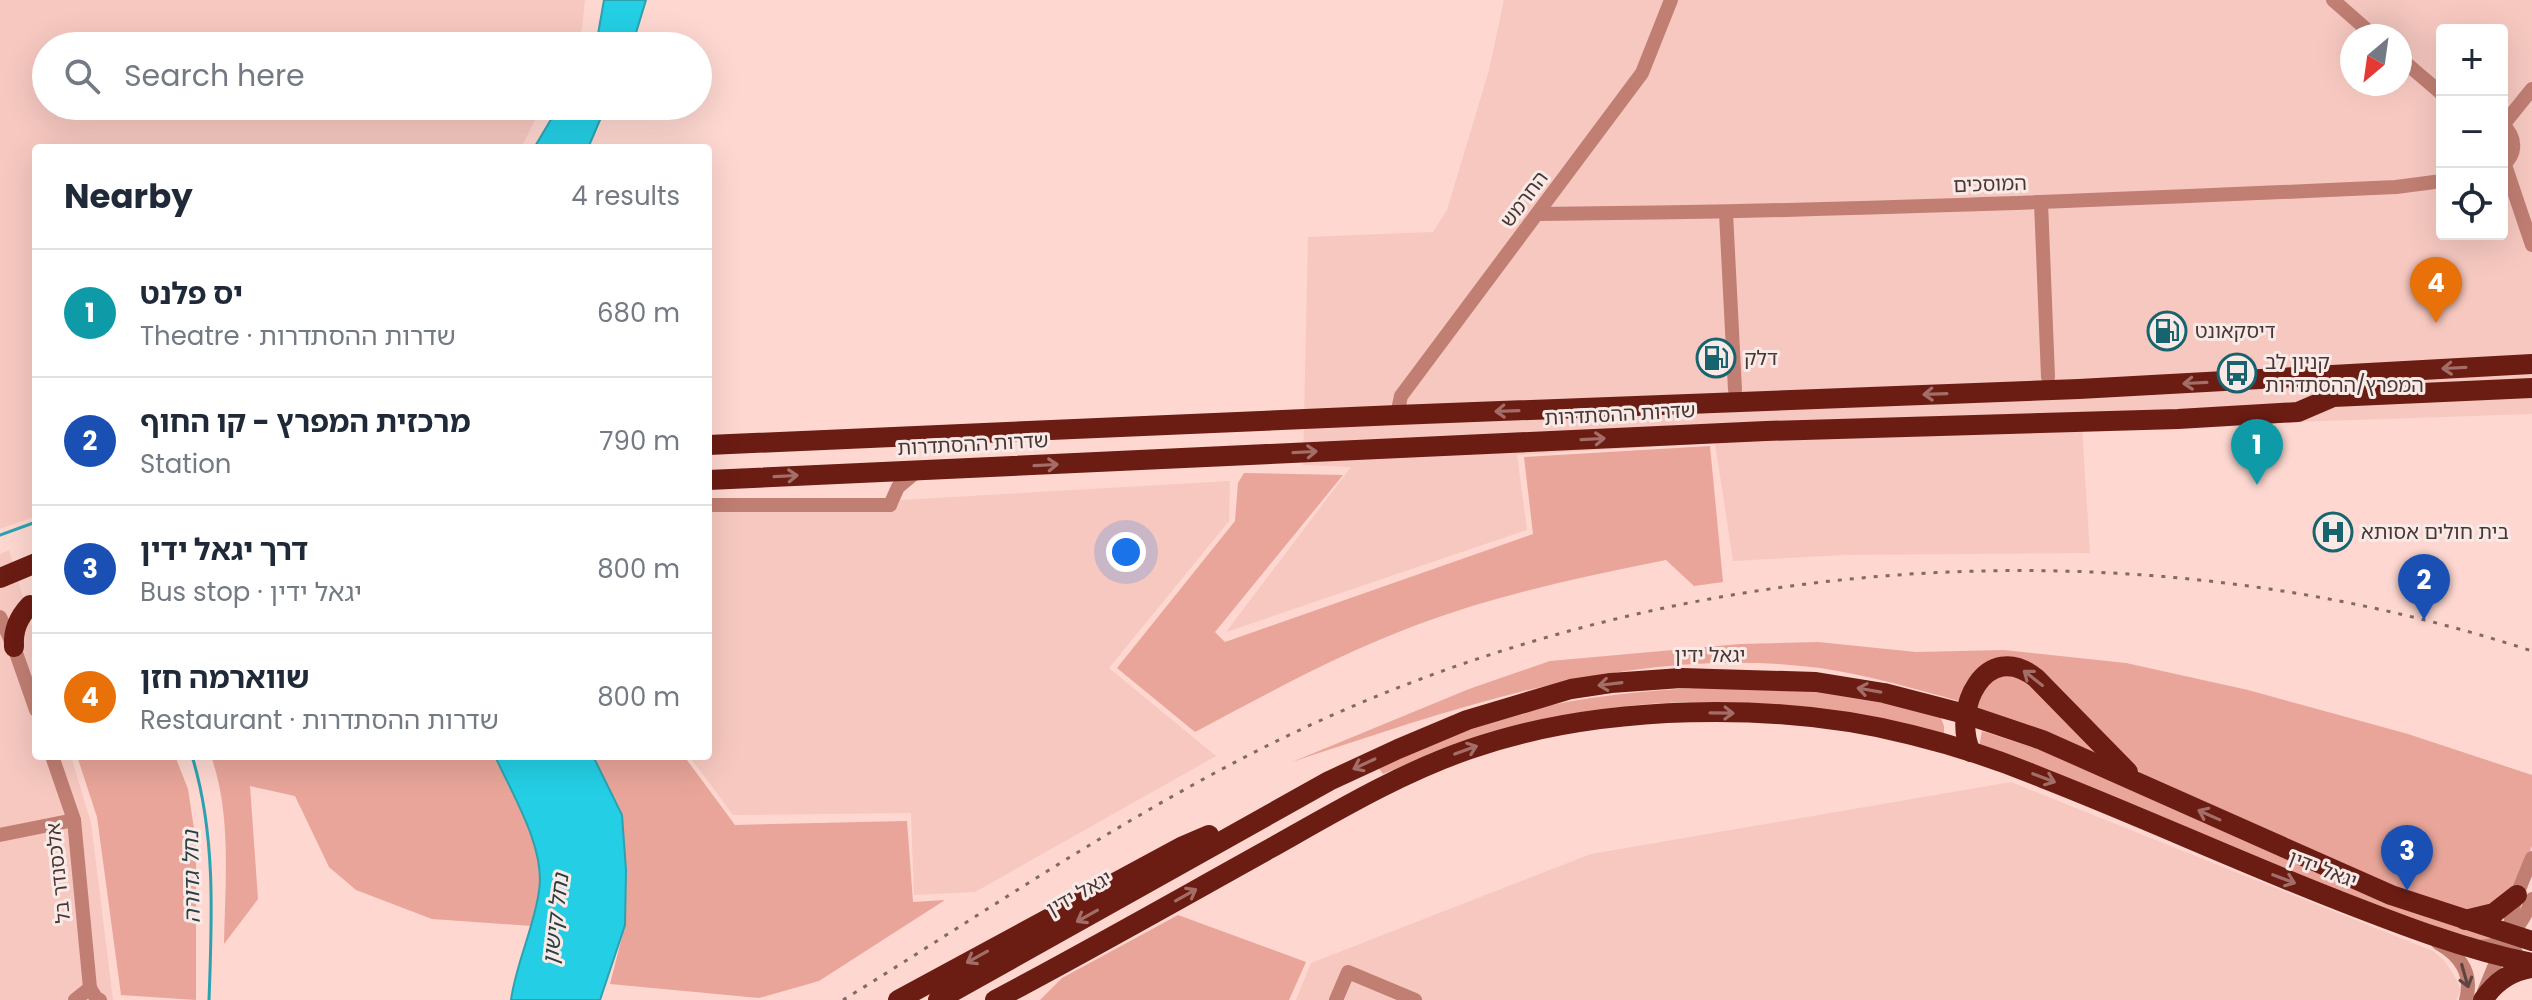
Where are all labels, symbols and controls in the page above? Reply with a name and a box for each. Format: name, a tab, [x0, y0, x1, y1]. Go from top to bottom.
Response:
north arrow	[2340, 24, 2412, 96]
map controls	[2436, 24, 2508, 240]
button: +	[2436, 24, 2508, 96]
search box	[32, 32, 712, 120]
icon: search	[60, 54, 104, 98]
text: Search here	[124, 54, 305, 97]
button: −	[2436, 96, 2508, 168]
street label: החרמש	[1494, 165, 1554, 233]
button: locate	[2436, 168, 2508, 240]
street label: המוסכים	[1953, 169, 2027, 199]
text: Nearby	[64, 172, 193, 220]
text: 4 results	[571, 178, 680, 214]
pin: 4	[2410, 257, 2462, 323]
text: יס פלנט	[140, 272, 243, 315]
text: 1	[85, 295, 95, 331]
text: 680 m	[597, 295, 680, 331]
fuel station icon: דיסקאונט	[2146, 310, 2188, 352]
place label: דיסקאונט	[2195, 317, 2276, 345]
text: Theatre · שדרות ההסתדרות	[140, 318, 456, 354]
fuel station icon: דלק	[1695, 337, 1737, 379]
place label: דלק	[1744, 344, 1778, 372]
place label: קניון לב המפרץ/ההסתדרות	[2265, 348, 2424, 399]
bus stop icon: קניון לב המפרץ/ההסתדרות	[2216, 352, 2258, 394]
one-way arrow	[2441, 361, 2468, 376]
one-way arrow	[2182, 376, 2209, 391]
one-way arrow	[1922, 387, 1949, 402]
street label: שדרות ההסתדרות	[1544, 396, 1696, 432]
text: מרכזית המפרץ - קו החוף	[140, 400, 471, 443]
one-way arrow	[1494, 403, 1521, 418]
pin: 1	[2231, 419, 2283, 485]
text: 2	[83, 423, 97, 459]
text: 790 m	[599, 423, 680, 459]
street label: שדרות ההסתדרות	[897, 426, 1049, 462]
one-way arrow	[1579, 431, 1606, 446]
one-way arrow	[1291, 445, 1318, 460]
text: Station	[140, 446, 231, 482]
one-way arrow	[1032, 457, 1059, 472]
one-way arrow	[772, 469, 799, 484]
hospital icon: בית חולים אסותא	[2312, 511, 2354, 553]
place label: בית חולים אסותא	[2361, 518, 2509, 546]
text: דרך יגאל ידין	[140, 528, 308, 571]
your location	[1106, 532, 1146, 572]
text: 3	[82, 551, 98, 587]
text: 800 m	[597, 551, 680, 587]
pin: 2	[2398, 554, 2450, 620]
text: Bus stop · יגאל ידין	[140, 574, 362, 610]
street label: יגאל ידין	[1675, 641, 1745, 669]
text: שווארמה חזן	[140, 656, 310, 699]
one-way arrow	[2023, 670, 2044, 687]
one-way arrow	[1598, 677, 1623, 692]
text: 4	[81, 679, 99, 715]
text: 800 m	[597, 679, 680, 715]
one-way arrow	[1857, 682, 1882, 697]
text: Restaurant · שדרות ההסתדרות	[140, 702, 499, 738]
one-way arrow	[1708, 706, 1735, 721]
one-way arrow	[1453, 742, 1478, 757]
one-way arrow	[1352, 757, 1376, 772]
one-way arrow	[2031, 772, 2056, 787]
one-way arrow	[2198, 807, 2222, 822]
street label: אלכסנדר בל	[39, 821, 77, 925]
pin: 3	[2381, 825, 2433, 891]
water label: נחל גדורה	[175, 829, 208, 924]
street label: יגאל ידין	[2285, 843, 2361, 895]
street label: יגאל ידין	[1041, 864, 1117, 922]
water label: נחל קישון	[535, 870, 577, 966]
one-way arrow	[2271, 873, 2296, 887]
one-way arrow	[1174, 887, 1197, 903]
one-way arrow	[1076, 909, 1099, 925]
one-way arrow	[966, 949, 989, 965]
one-way arrow	[2459, 963, 2474, 988]

